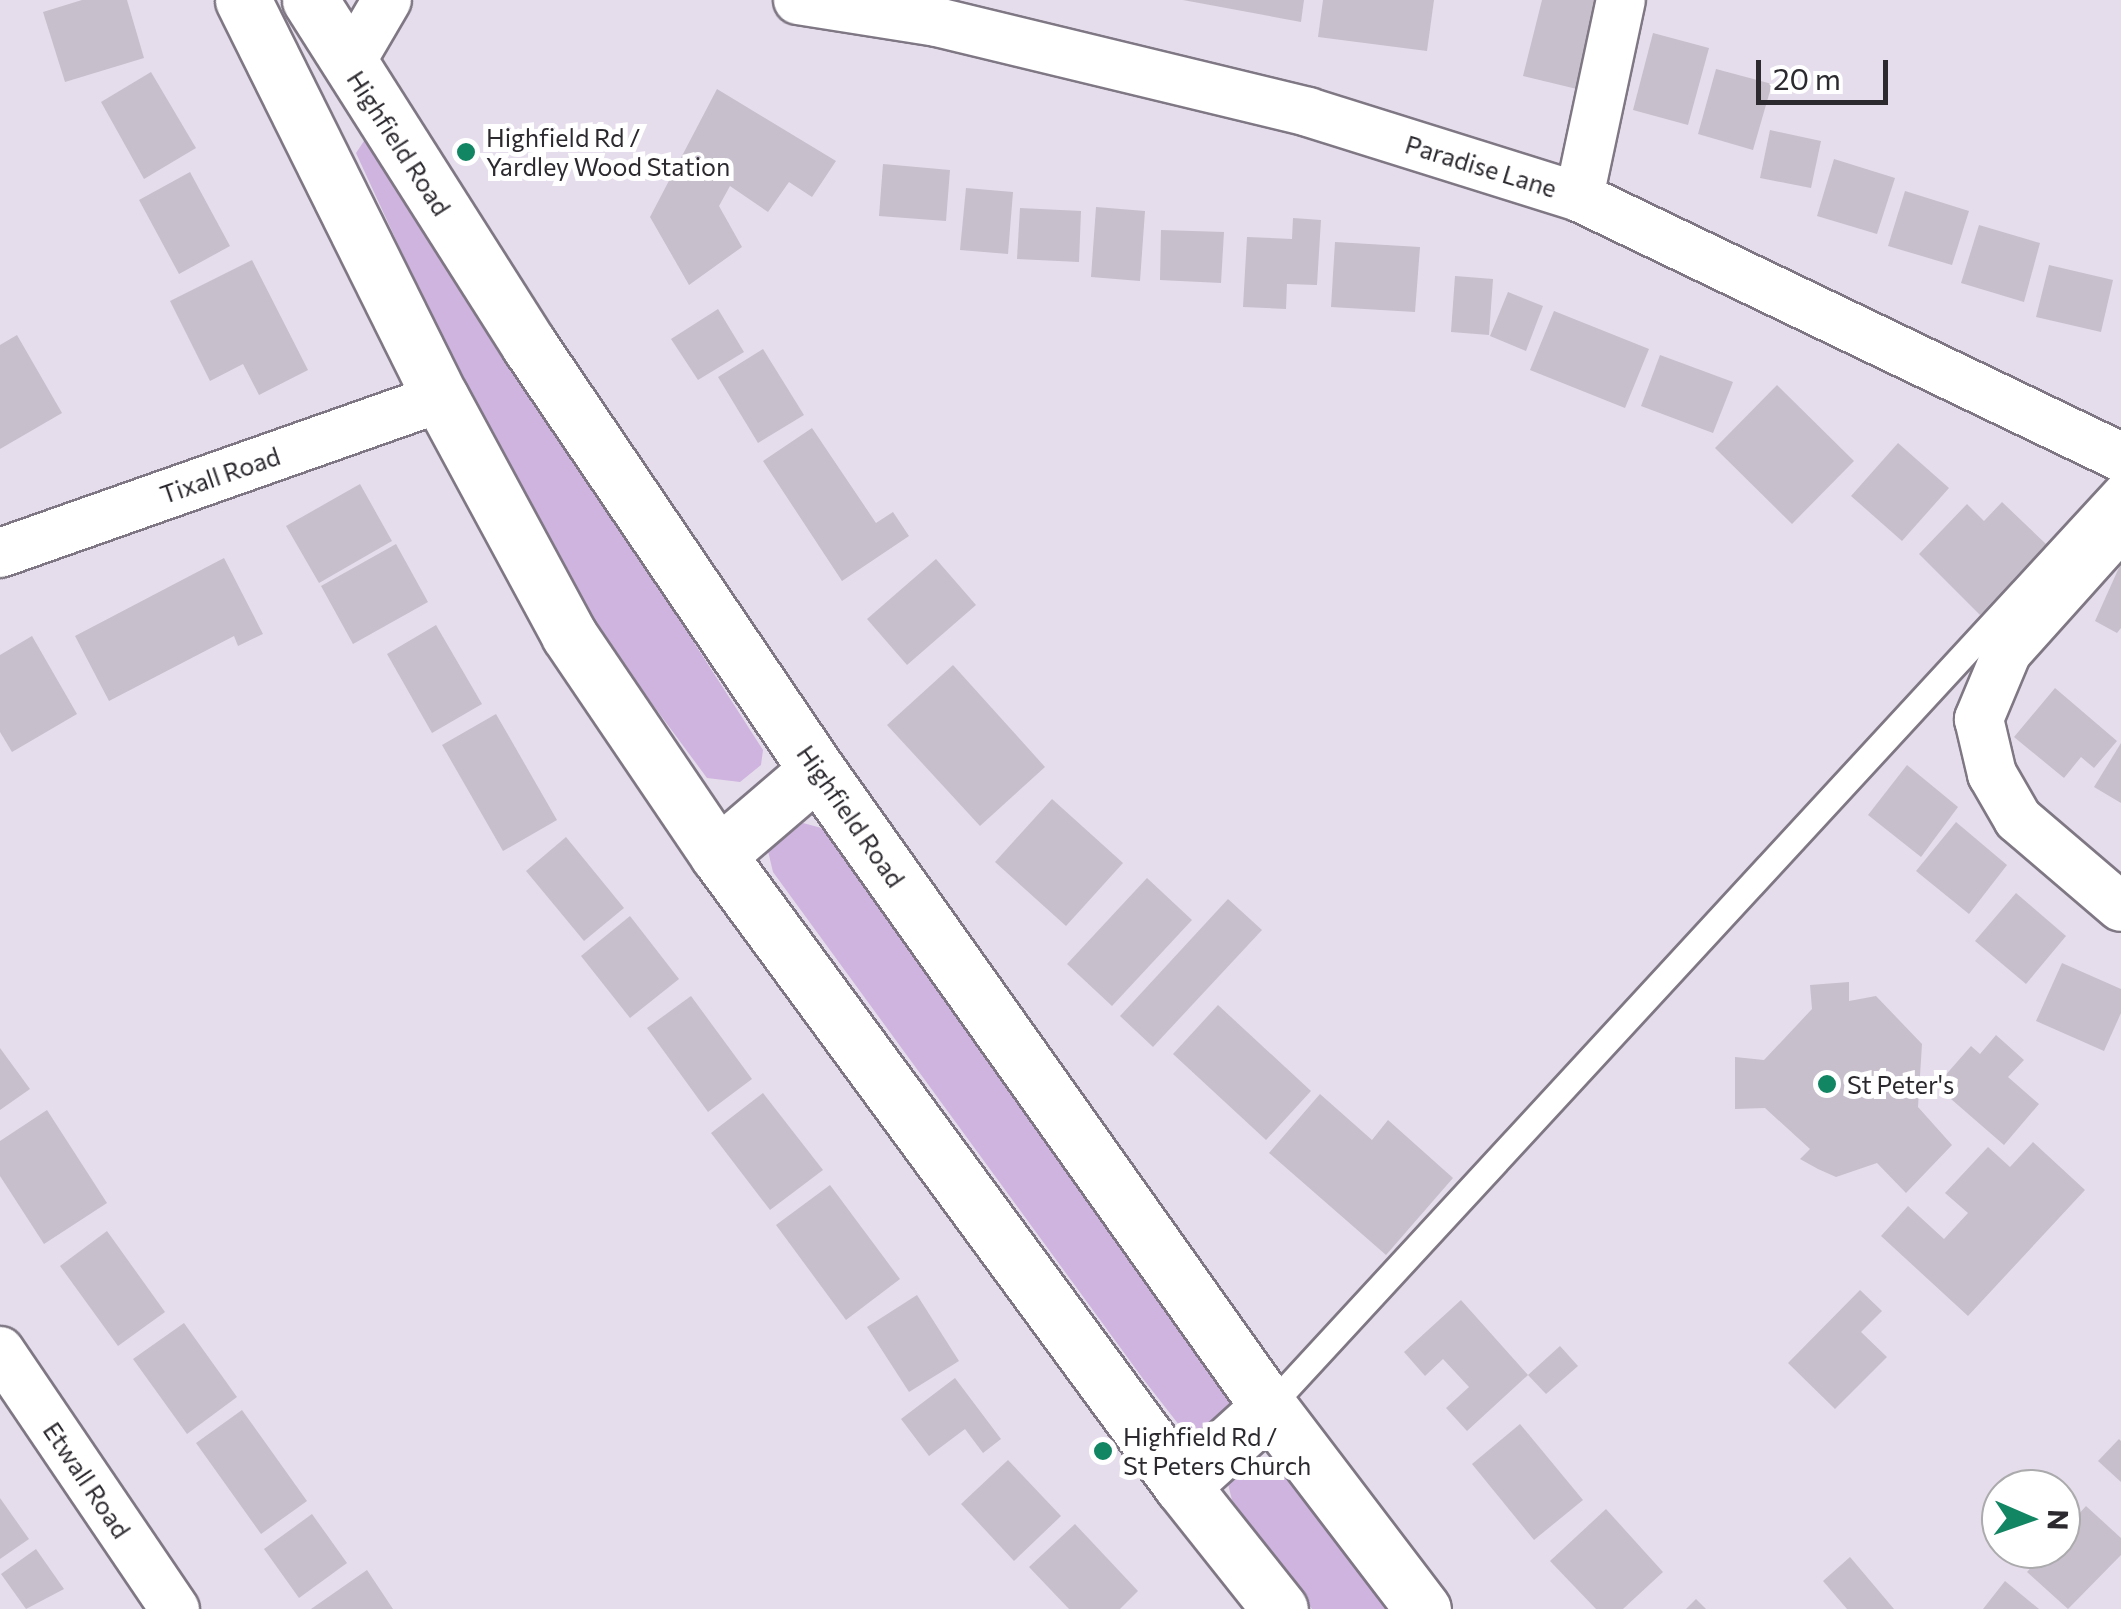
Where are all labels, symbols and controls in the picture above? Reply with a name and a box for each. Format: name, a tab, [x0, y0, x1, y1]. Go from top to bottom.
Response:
scale bar	[1761, 40, 1894, 102]
text: 20 m	[1773, 59, 1841, 96]
street label: Highfield Road	[341, 65, 457, 221]
place label: Highfield Rd / Yardley Wood Station	[486, 123, 730, 182]
street label: Paradise Lane	[1402, 129, 1560, 203]
marker: Highfield Rd / Yardley Wood Station	[455, 141, 477, 163]
street label: Tixall Road	[156, 441, 284, 509]
street label: Highfield Road	[791, 739, 911, 893]
place label: St Peter's	[1847, 1069, 1954, 1099]
marker: St Peter's	[1816, 1073, 1838, 1095]
street label: Etwall Road	[37, 1416, 137, 1544]
place label: Highfield Rd / St Peters Church	[1123, 1422, 1311, 1481]
marker: Highfield Rd / St Peters Church	[1092, 1440, 1114, 1462]
north arrow	[1981, 1469, 2081, 1569]
text: N	[2042, 1509, 2076, 1531]

